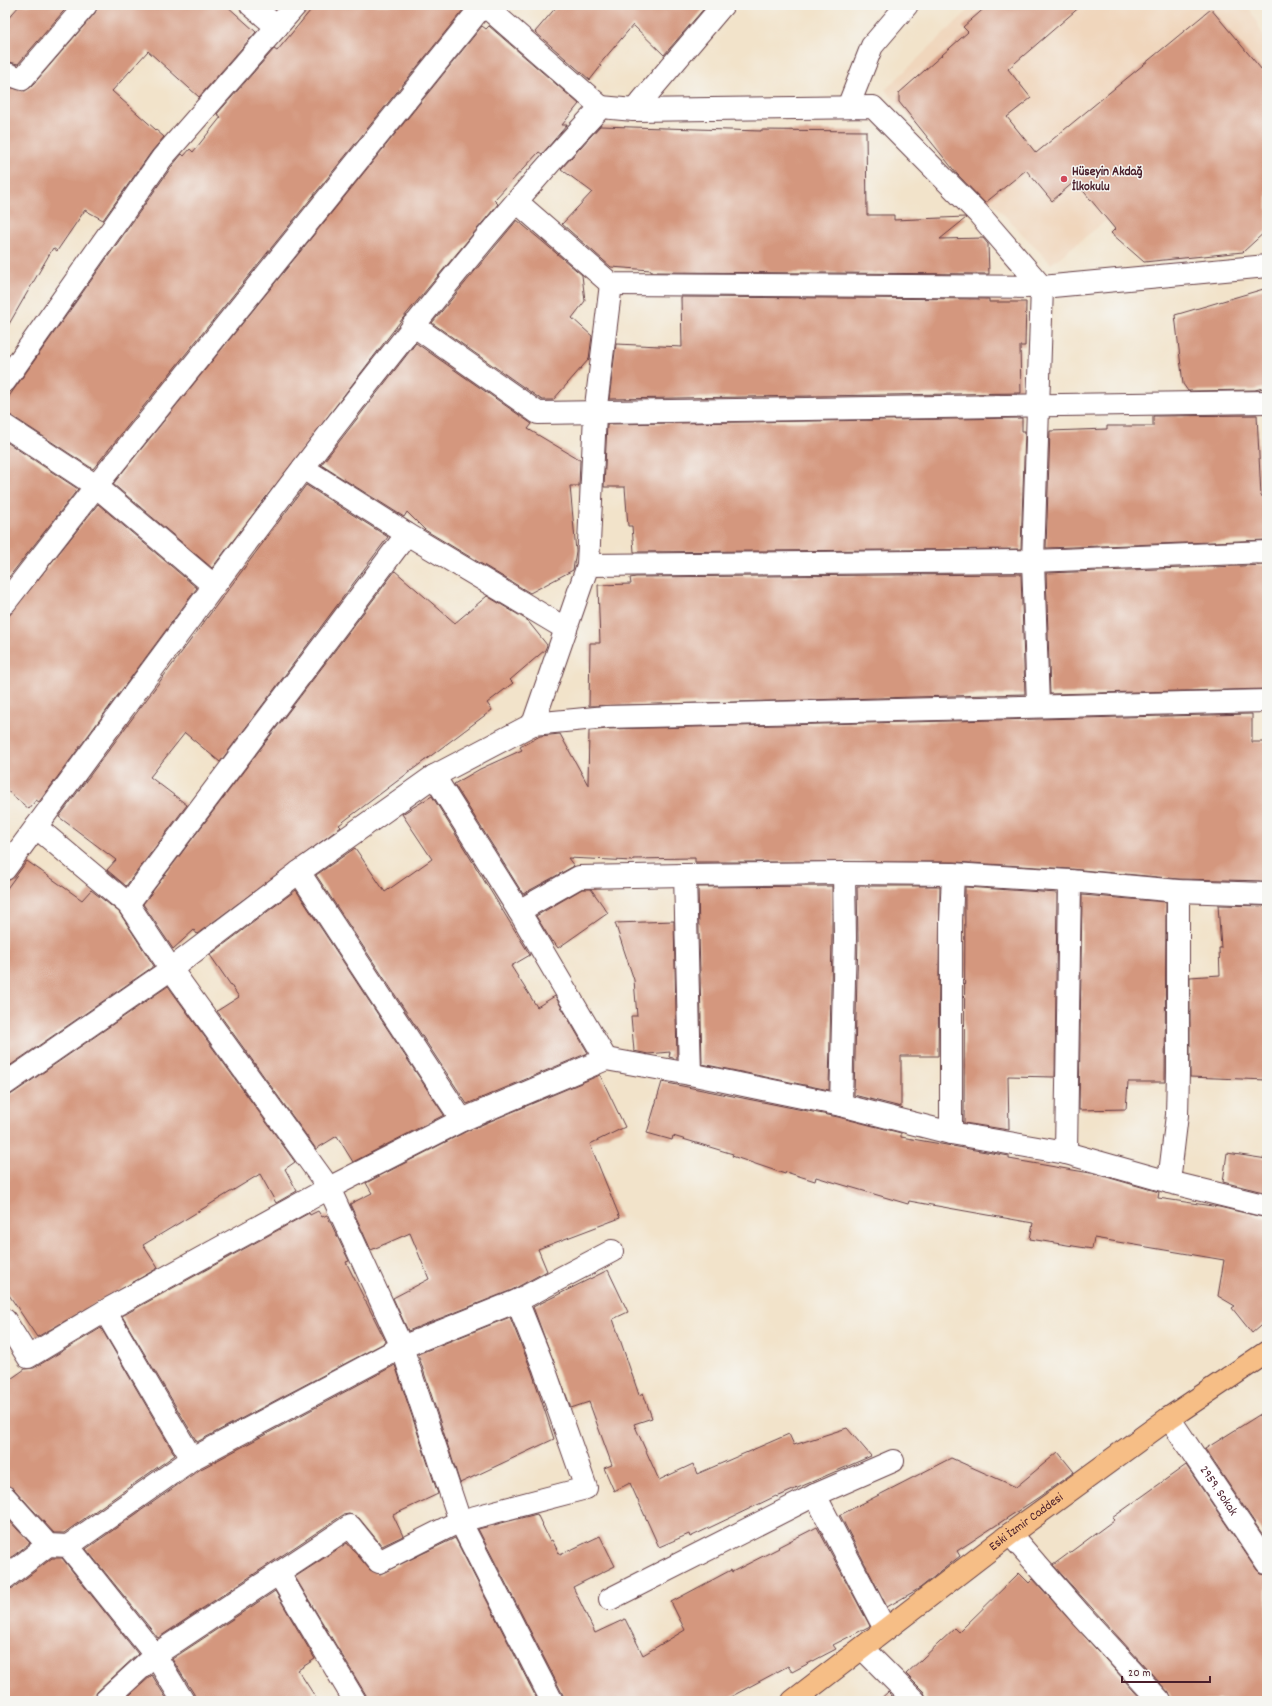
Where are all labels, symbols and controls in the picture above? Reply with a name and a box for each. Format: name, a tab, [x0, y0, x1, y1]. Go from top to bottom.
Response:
place label: Hüseyin Akdağ İlkokulu	[1072, 163, 1143, 197]
marker: Hüseyin Akdağ İlkokulu	[1059, 174, 1069, 184]
street label: 2959. Sokak	[1194, 1462, 1242, 1520]
street label: Eski İzmir Caddesi	[985, 1488, 1068, 1556]
scale bar	[1122, 1658, 1210, 1684]
text: 20 m	[1128, 1665, 1151, 1682]

